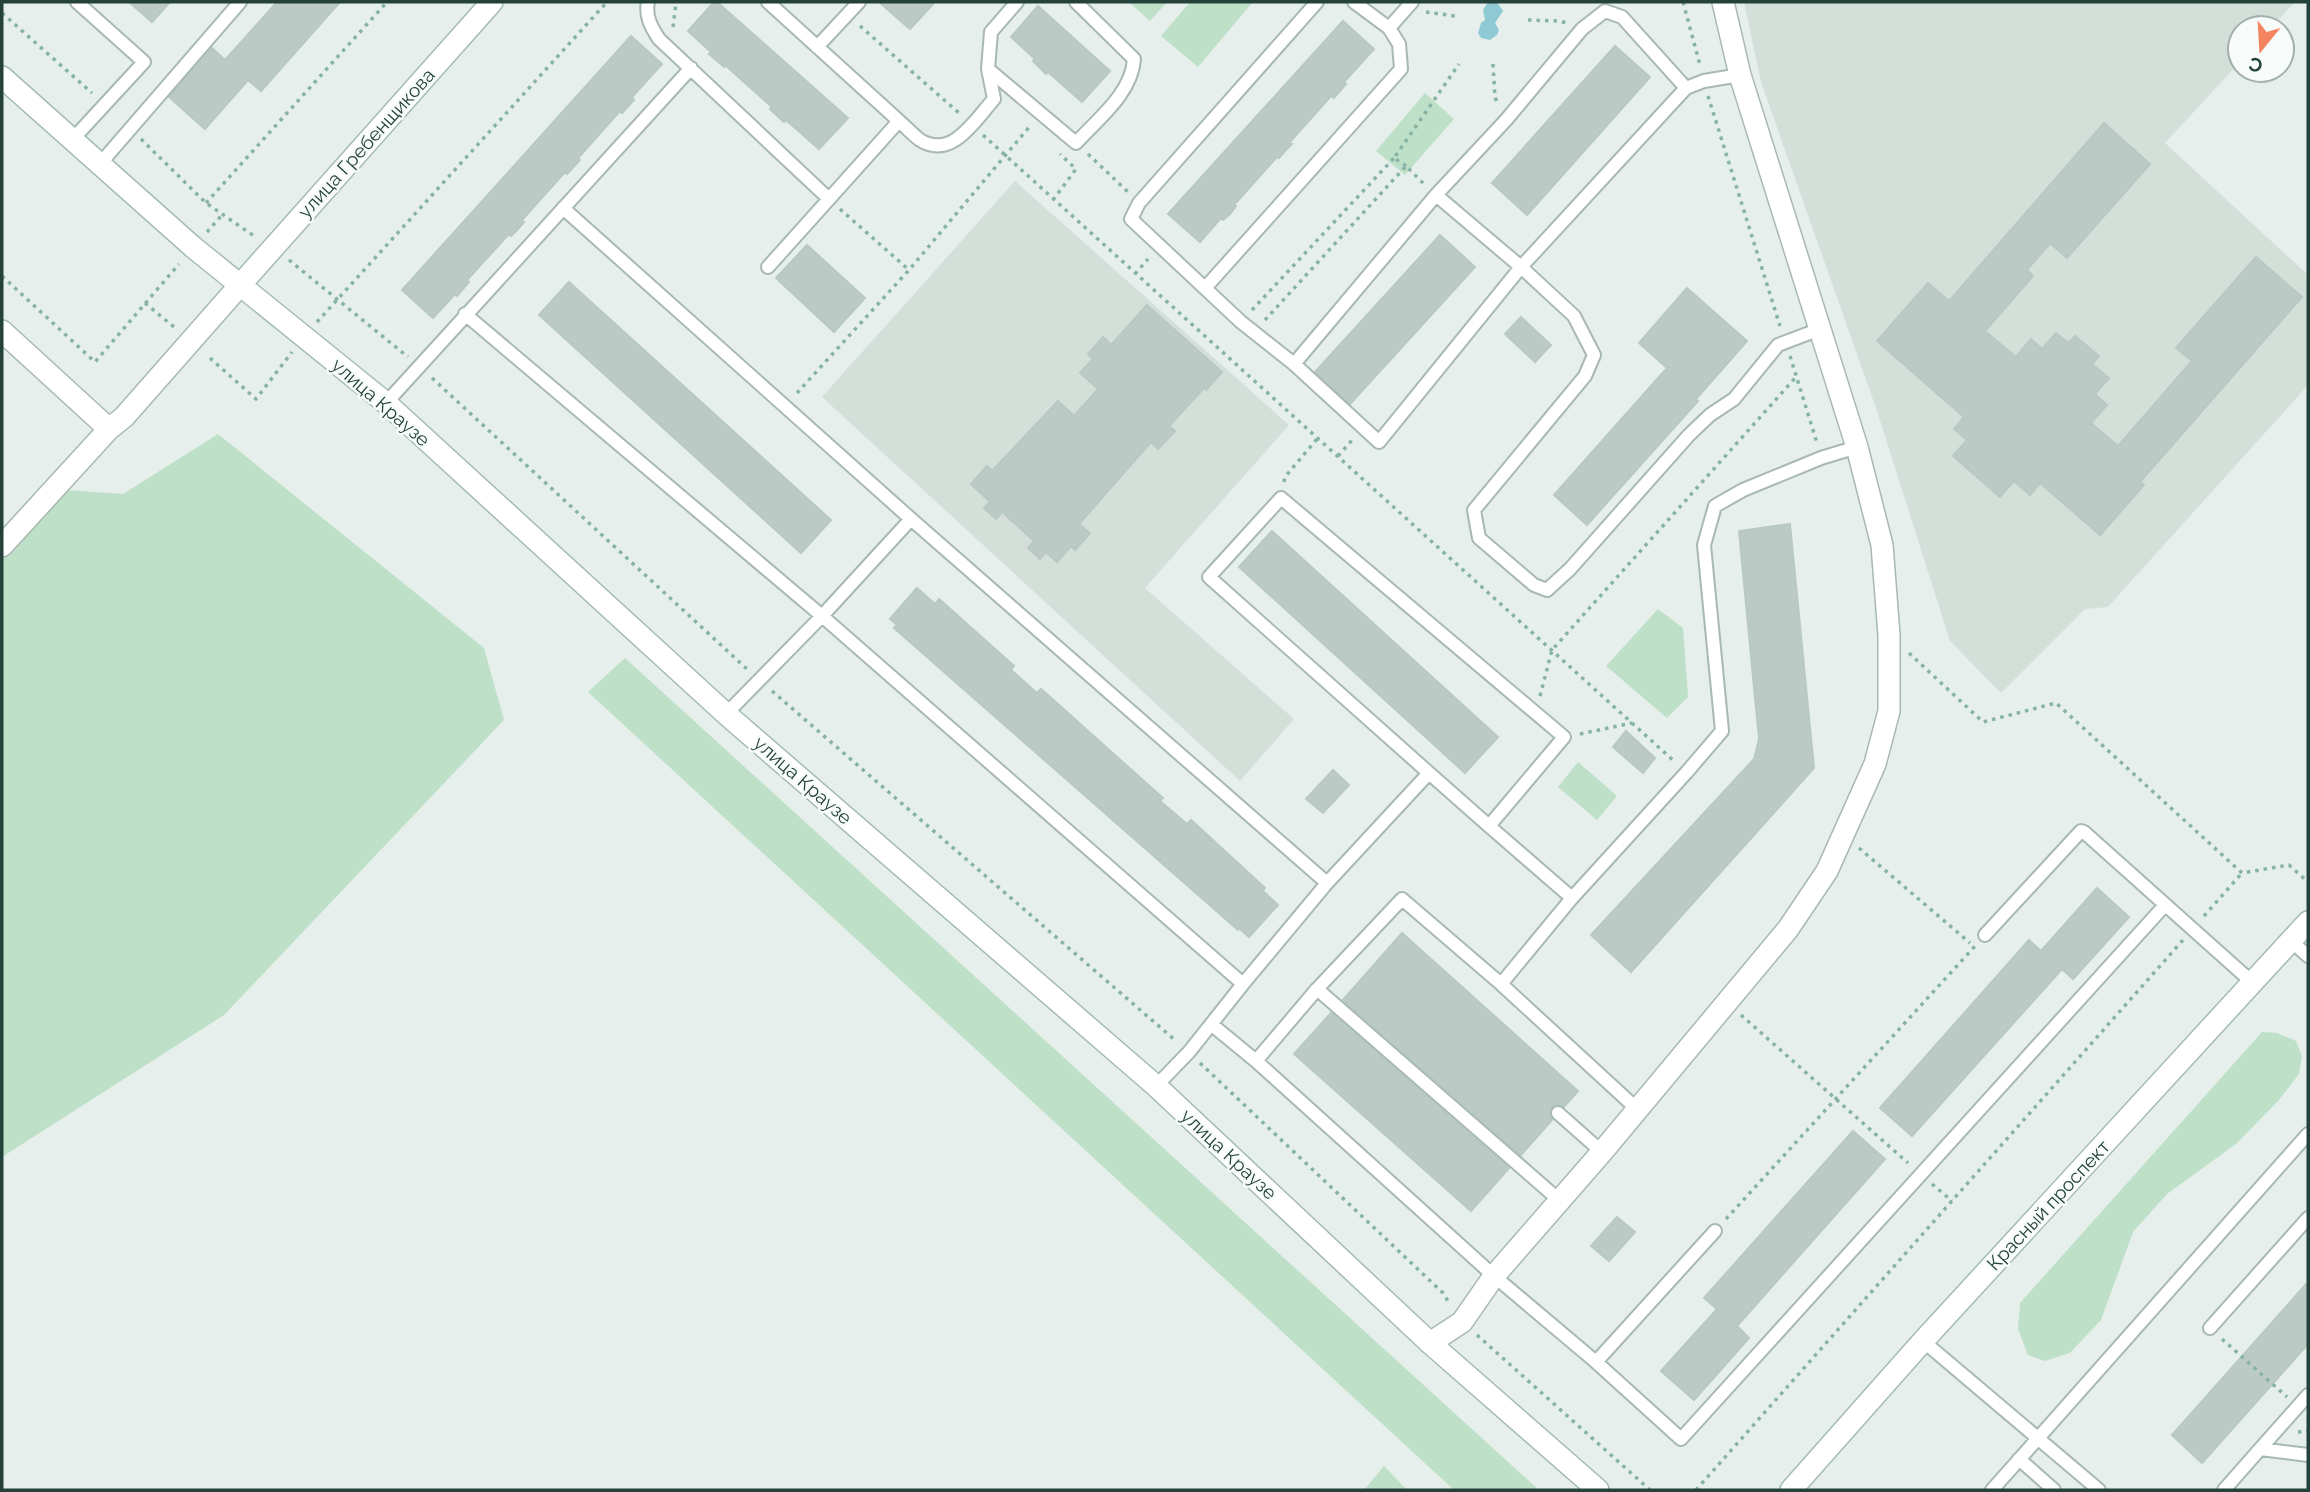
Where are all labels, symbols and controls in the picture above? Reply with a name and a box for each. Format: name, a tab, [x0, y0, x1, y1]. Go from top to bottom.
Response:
north arrow	[2226, 14, 2296, 84]
text: С	[2246, 53, 2265, 78]
street label: улица Гребенщикова	[293, 64, 439, 222]
street label: улица Краузе	[328, 353, 434, 451]
street label: улица Краузе	[750, 731, 856, 829]
street label: улица Краузе	[1177, 1104, 1281, 1204]
street label: Красный проспект	[1982, 1135, 2114, 1275]

